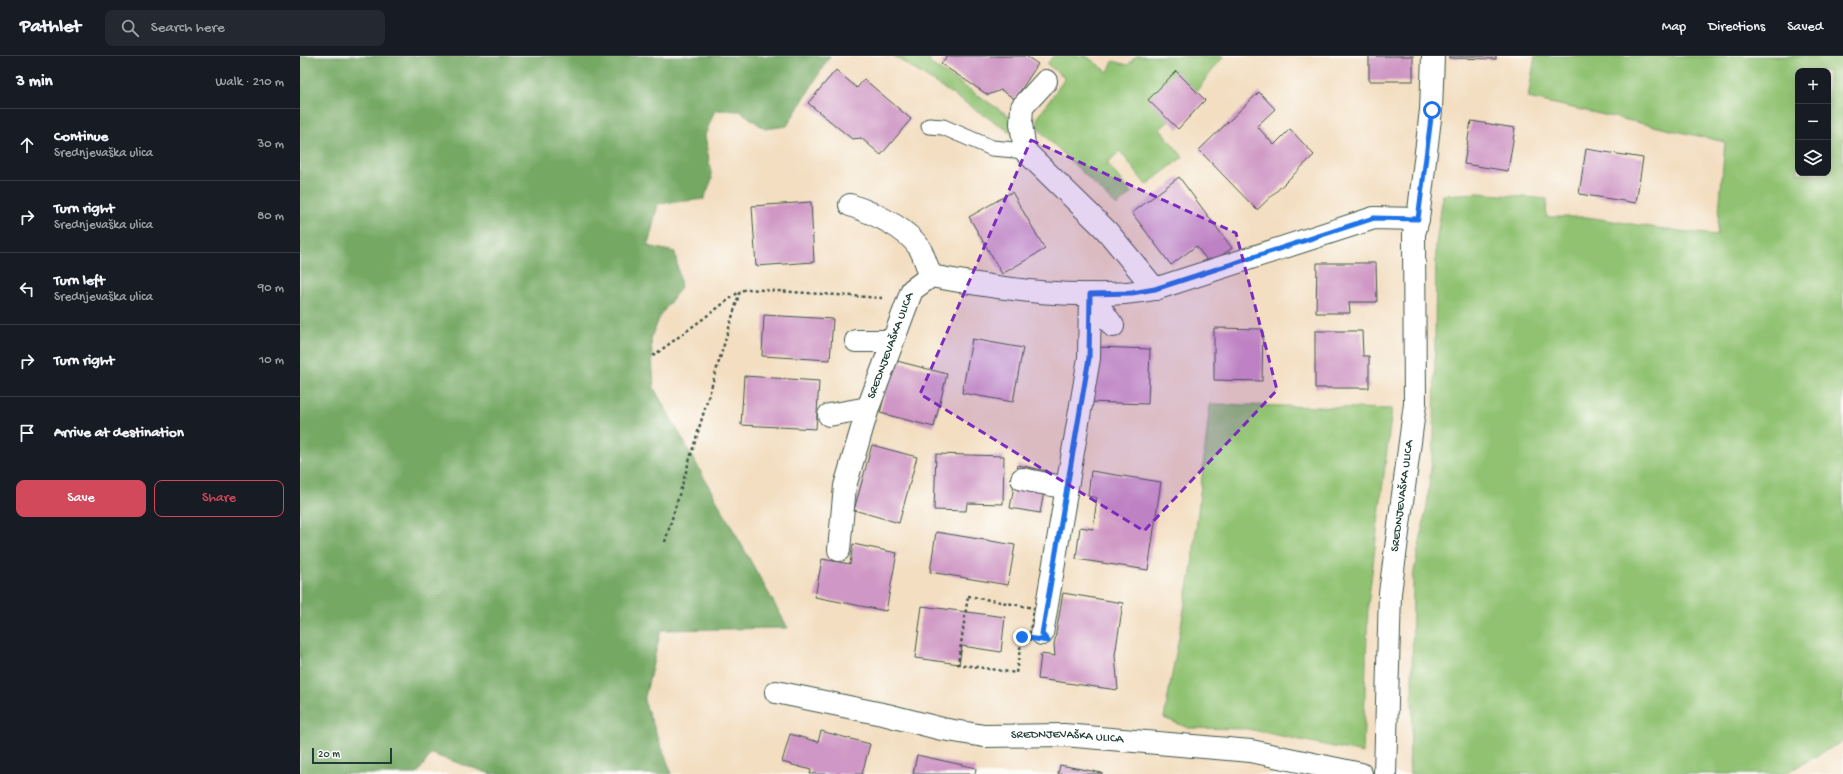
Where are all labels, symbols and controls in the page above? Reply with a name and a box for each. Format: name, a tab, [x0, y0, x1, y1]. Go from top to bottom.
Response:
search box	[105, 10, 385, 46]
text: Pathlet	[20, 16, 81, 39]
icon: search	[119, 17, 141, 39]
text: Search here	[151, 19, 225, 37]
text: Map	[1662, 19, 1686, 36]
text: Directions	[1708, 19, 1765, 36]
text: Saved	[1787, 19, 1823, 36]
map controls	[1795, 68, 1831, 176]
button: +	[1795, 68, 1831, 104]
text: 3 min	[16, 72, 53, 92]
text: Walk · 210 m	[216, 75, 284, 90]
route start	[1423, 101, 1441, 119]
button: −	[1795, 104, 1831, 140]
text: Continue	[54, 128, 108, 146]
icon: ahead	[16, 134, 38, 156]
text: 30 m	[258, 137, 284, 152]
button: layers	[1795, 140, 1831, 176]
text: Srednjevaška ulica	[54, 146, 153, 161]
text: Turn right	[54, 200, 114, 218]
icon: right	[16, 206, 38, 228]
text: 80 m	[257, 209, 284, 224]
text: Srednjevaška ulica	[54, 218, 153, 233]
text: Turn left	[54, 272, 105, 290]
icon: left	[16, 278, 38, 300]
text: 90 m	[258, 281, 284, 296]
text: Srednjevaška ulica	[54, 290, 153, 305]
street label: SREDNJEVAŠKA ULICA	[865, 290, 918, 401]
icon: right	[16, 350, 38, 372]
text: Turn right	[54, 352, 114, 370]
text: 10 m	[259, 353, 284, 368]
icon: arrive	[16, 422, 38, 444]
text: Arrive at destination	[54, 424, 184, 442]
street label: SREDNJEVAŠKA ULICA	[1389, 438, 1417, 553]
button: Save	[16, 480, 146, 517]
button: Share	[154, 480, 284, 517]
route end	[1013, 628, 1031, 646]
street label: SREDNJEVAŠKA ULICA	[1011, 728, 1125, 747]
scale bar	[312, 746, 392, 765]
text: 20 m	[318, 749, 340, 761]

